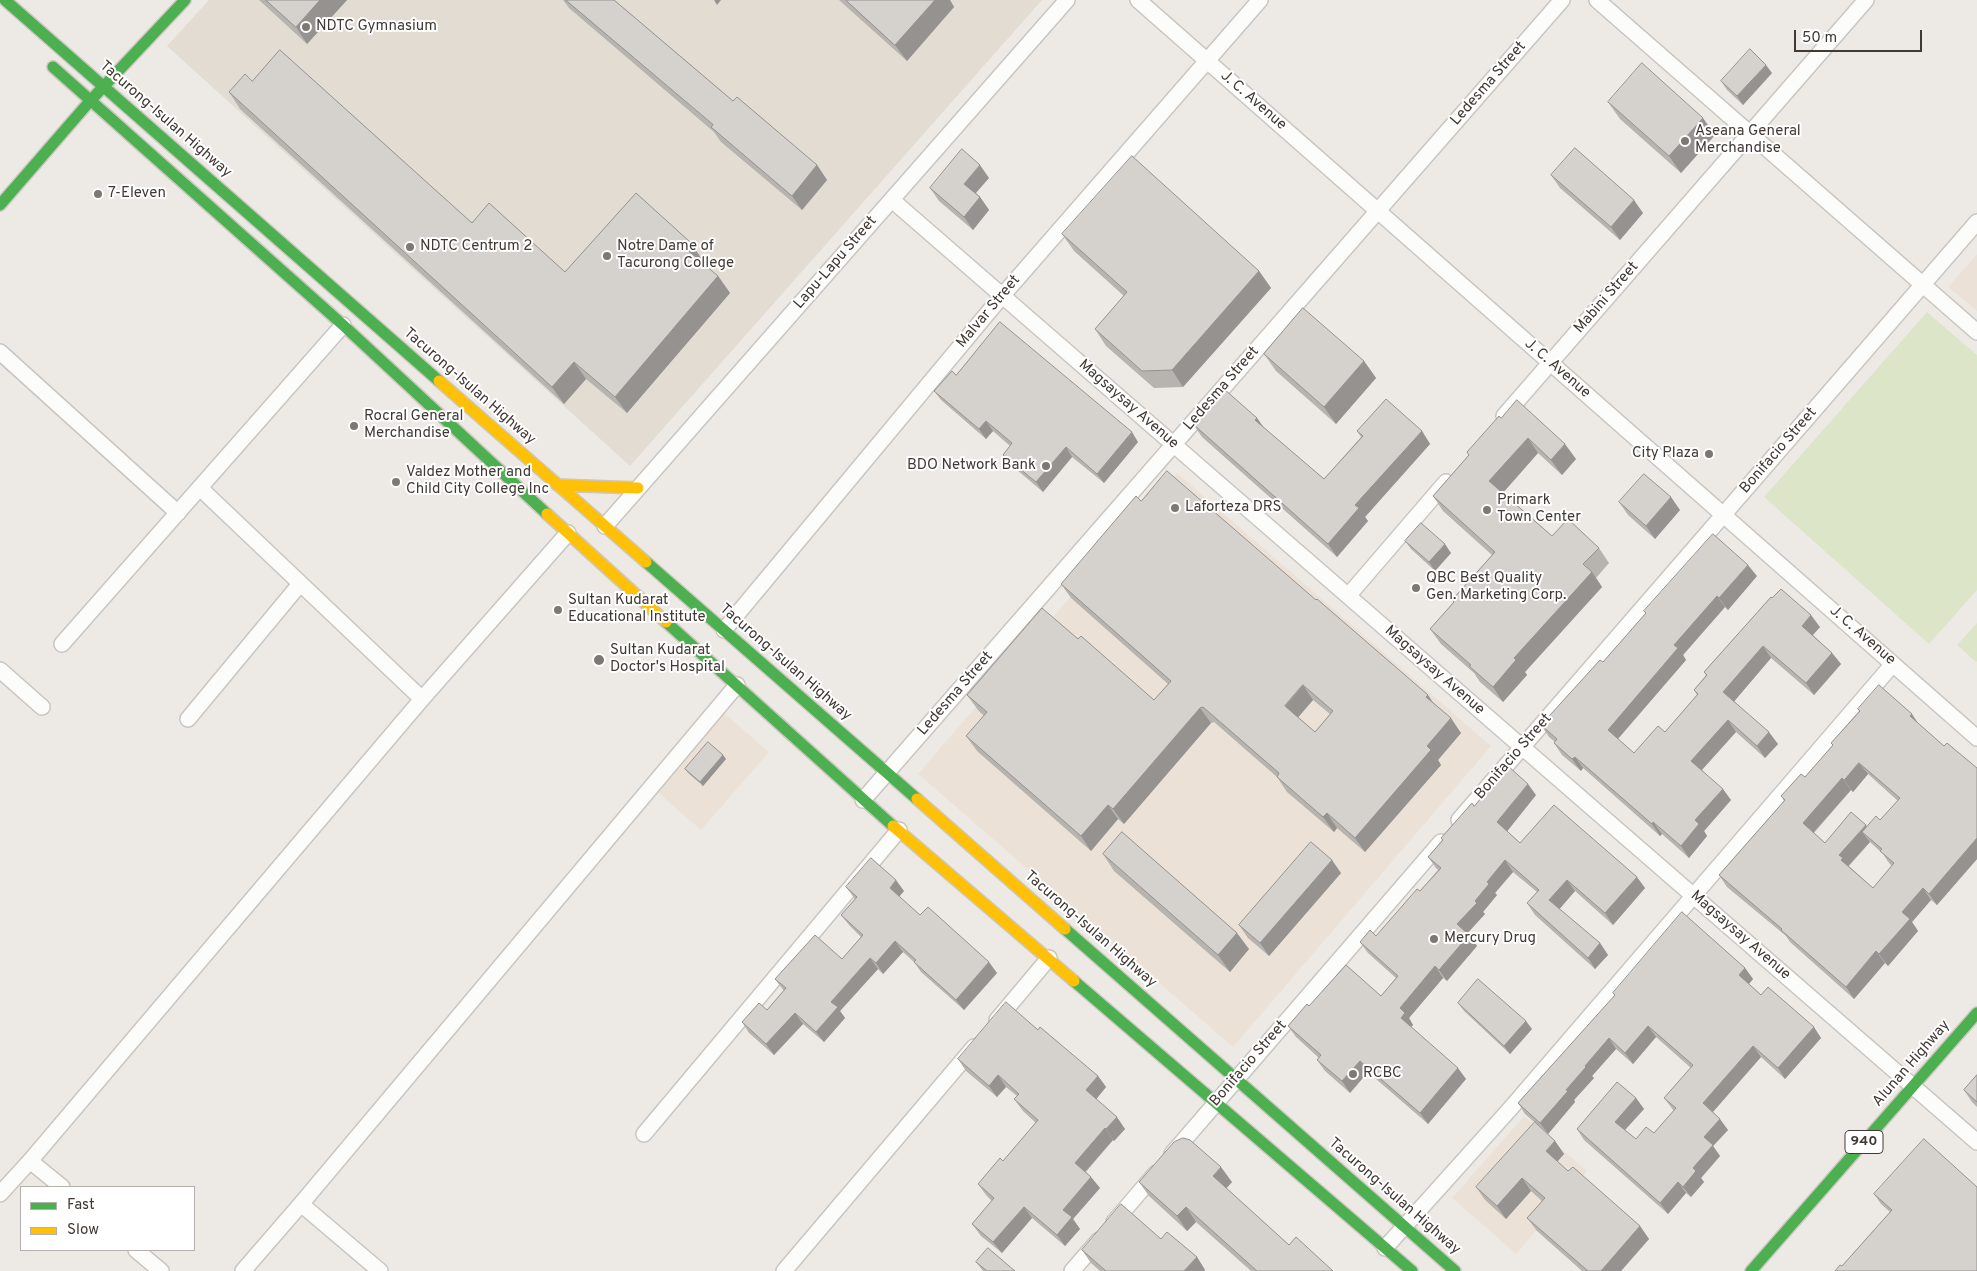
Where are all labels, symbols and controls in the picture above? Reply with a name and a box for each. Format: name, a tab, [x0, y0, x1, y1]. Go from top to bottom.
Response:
place label: NDTC Gymnasium	[316, 18, 437, 36]
scale bar	[1797, 20, 1924, 52]
marker: NDTC Gymnasium	[300, 21, 312, 33]
text: 50 m	[1802, 29, 1837, 48]
street label: Ledesma Street	[1448, 38, 1530, 130]
street label: Tacurong-Isulan Highway	[95, 58, 235, 182]
street label: J. C. Avenue	[1216, 67, 1290, 135]
place label: Aseana General Merchandise	[1695, 123, 1801, 158]
marker: Aseana General Merchandise	[1679, 135, 1691, 147]
place label: 7-Eleven	[108, 185, 166, 203]
marker: 7-Eleven	[92, 188, 104, 200]
street label: Lapu-Lapu Street	[791, 213, 881, 313]
place label: NDTC Centrum 2	[420, 238, 532, 256]
place label: Notre Dame of Tacurong College	[617, 238, 734, 273]
marker: NDTC Centrum 2	[404, 241, 416, 253]
marker: Notre Dame of Tacurong College	[601, 250, 613, 262]
street label: Mabini Street	[1571, 259, 1643, 337]
street label: Malvar Street	[953, 272, 1025, 352]
street label: Tacurong-Isulan Highway	[399, 325, 539, 449]
street label: J. C. Avenue	[1520, 335, 1594, 403]
street label: Ledesma Street	[1181, 343, 1263, 435]
street label: Magsaysay Avenue	[1074, 357, 1182, 453]
street label: Bonifacio Street	[1737, 404, 1821, 498]
place label: Rocral General Merchandise	[364, 408, 463, 443]
marker: Rocral General Merchandise	[348, 420, 360, 432]
place label: City Plaza	[1632, 445, 1699, 463]
marker: City Plaza	[1703, 448, 1715, 460]
place label: BDO Network Bank	[907, 457, 1036, 475]
marker: BDO Network Bank	[1040, 460, 1052, 472]
place label: Valdez Mother and Child City College Inc	[406, 464, 549, 499]
marker: Valdez Mother and Child City College Inc	[390, 476, 402, 488]
place label: Primark Town Center	[1497, 492, 1581, 527]
place label: Laforteza DRS	[1185, 499, 1282, 517]
marker: Laforteza DRS	[1169, 502, 1181, 514]
marker: Primark Town Center	[1481, 504, 1493, 516]
place label: QBC Best Quality Gen. Marketing Corp.	[1426, 570, 1566, 605]
marker: QBC Best Quality Gen. Marketing Corp.	[1410, 582, 1422, 594]
place label: Sultan Kudarat Educational Institute	[568, 592, 706, 627]
street label: Tacurong-Isulan Highway	[715, 601, 855, 725]
street label: J. C. Avenue	[1825, 602, 1899, 670]
marker: Sultan Kudarat Educational Institute	[552, 604, 564, 616]
street label: Magsaysay Avenue	[1380, 623, 1488, 719]
place label: Sultan Kudarat Doctor's Hospital	[610, 642, 725, 677]
street label: Ledesma Street	[915, 648, 997, 740]
marker: Sultan Kudarat Doctor's Hospital	[592, 653, 606, 667]
street label: Bonifacio Street	[1472, 710, 1556, 804]
street label: Tacurong-Isulan Highway	[1020, 868, 1160, 992]
street label: Magsaysay Avenue	[1686, 888, 1794, 984]
place label: Mercury Drug	[1444, 930, 1536, 948]
marker: Mercury Drug	[1428, 933, 1440, 945]
street label: Bonifacio Street	[1207, 1017, 1291, 1111]
street label: Alunan Highway	[1870, 1017, 1954, 1111]
place label: RCBC	[1363, 1065, 1402, 1083]
marker: RCBC	[1347, 1068, 1359, 1080]
road number: 940	[1845, 1130, 1883, 1154]
street label: Tacurong-Isulan Highway	[1324, 1135, 1464, 1259]
legend	[20, 1186, 195, 1251]
text: Fast	[67, 1196, 95, 1215]
text: Slow	[67, 1221, 99, 1240]

